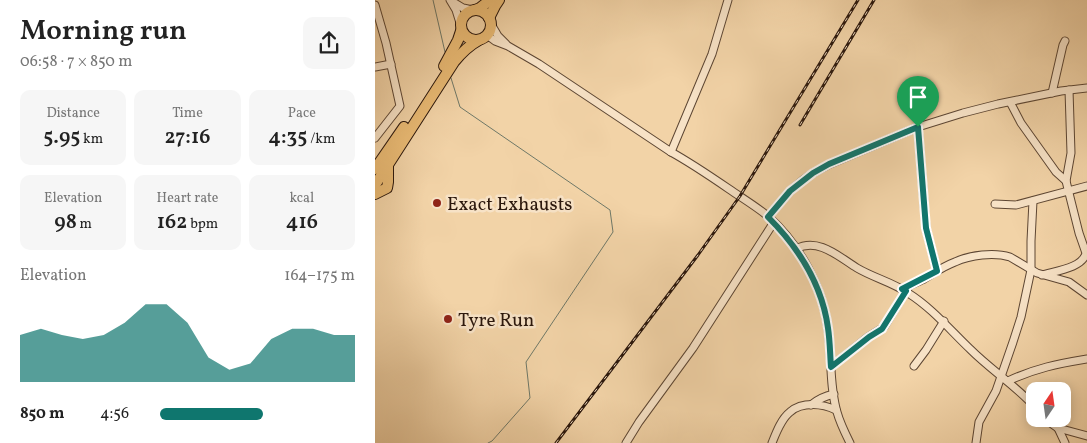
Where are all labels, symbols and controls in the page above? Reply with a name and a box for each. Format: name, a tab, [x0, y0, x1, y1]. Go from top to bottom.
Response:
text: Morning run	[20, 12, 187, 51]
button: share	[303, 17, 355, 69]
text: 06:58 · 7 × 850 m	[20, 51, 132, 73]
pin	[897, 76, 939, 127]
icon: arrive	[904, 83, 932, 111]
text: Distance	[46, 104, 100, 123]
text: Time	[172, 104, 203, 123]
text: Pace	[288, 104, 316, 123]
text: 5.95	[43, 123, 80, 152]
text: 27:16	[165, 123, 210, 152]
text: 4:35	[268, 123, 307, 152]
text: km	[80, 130, 103, 149]
text: /km	[307, 130, 335, 149]
text: Elevation	[44, 189, 102, 208]
text: Heart rate	[157, 189, 218, 208]
text: kcal	[289, 189, 314, 208]
place label: Exact Exhausts	[447, 192, 573, 218]
marker: Exact Exhausts	[431, 197, 443, 209]
text: 98	[54, 208, 77, 237]
text: 162	[157, 208, 187, 237]
text: 416	[286, 208, 318, 237]
text: m	[77, 215, 92, 234]
text: bpm	[187, 215, 218, 234]
text: Elevation	[20, 265, 87, 287]
text: 164–175 m	[284, 265, 355, 287]
place label: Tyre Run	[458, 308, 534, 334]
marker: Tyre Run	[442, 313, 454, 325]
north arrow	[1026, 382, 1071, 428]
map controls	[1026, 382, 1071, 427]
text: 850 m	[20, 403, 64, 425]
text: 4:56	[100, 403, 129, 425]

